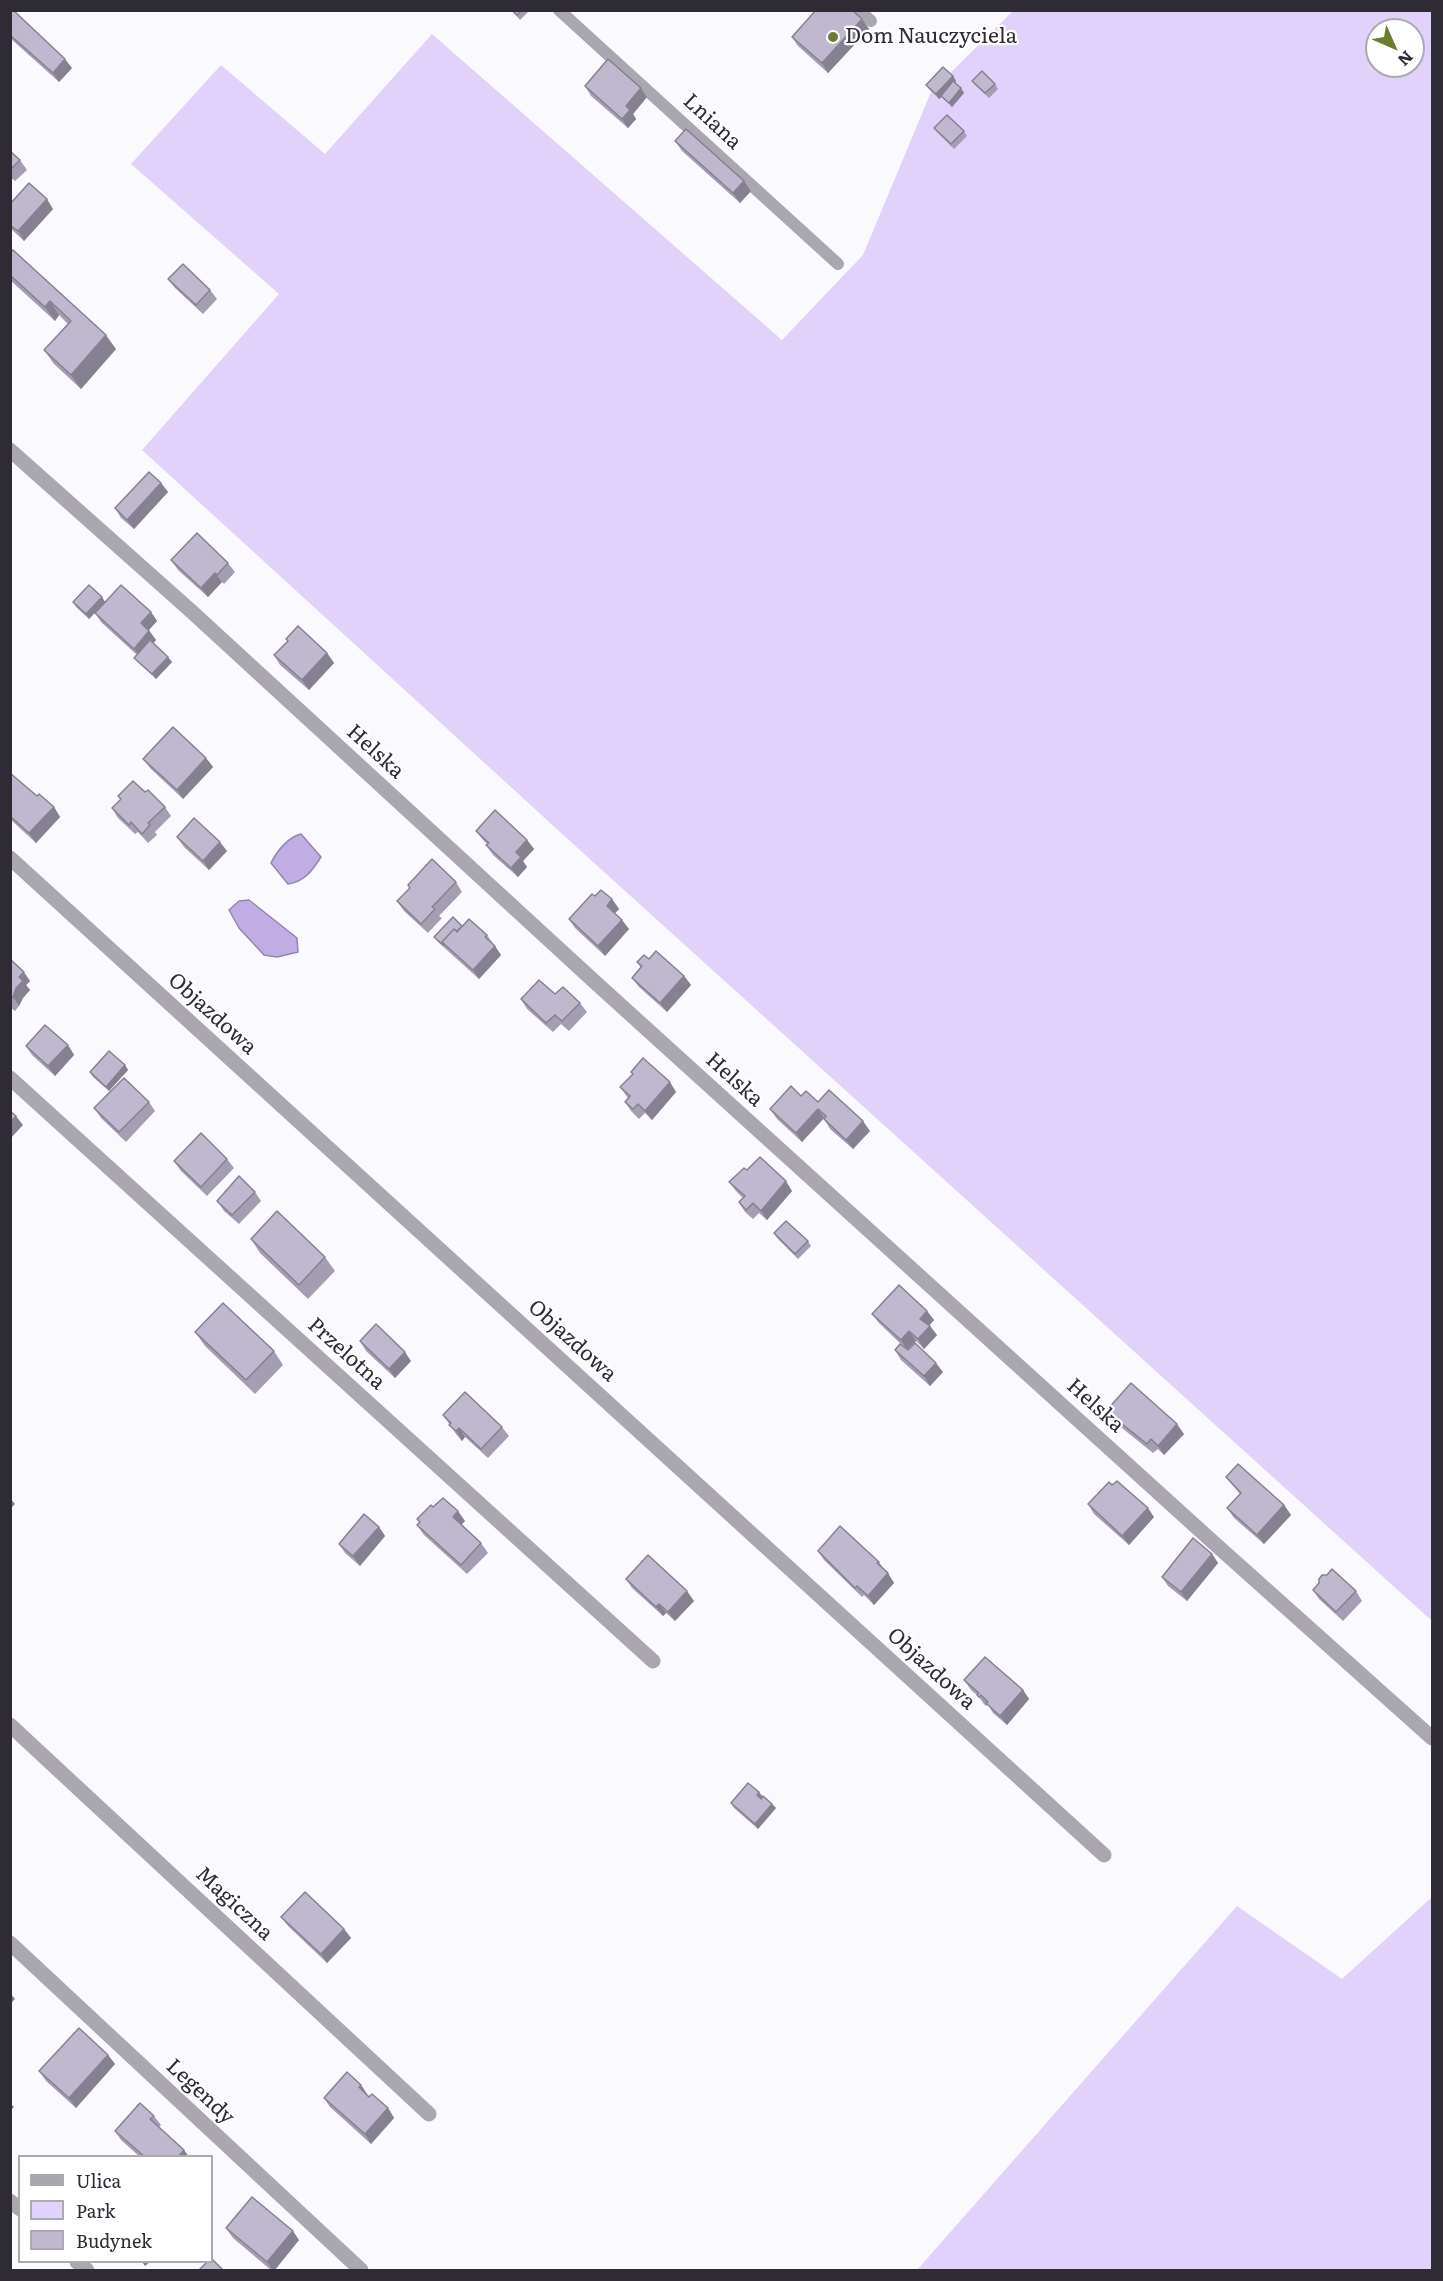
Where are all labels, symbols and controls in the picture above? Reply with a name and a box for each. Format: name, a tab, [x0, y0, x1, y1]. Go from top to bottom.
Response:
north arrow	[1365, 18, 1425, 78]
place label: Dom Nauczyciela	[845, 24, 1017, 50]
marker: Dom Nauczyciela	[826, 30, 840, 44]
text: N	[1393, 46, 1420, 73]
street label: Lniana	[678, 89, 746, 155]
street label: Helska	[341, 720, 409, 784]
street label: Objazdowa	[163, 968, 261, 1060]
street label: Helska	[700, 1048, 768, 1112]
street label: Objazdowa	[523, 1295, 621, 1387]
street label: Przelotna	[302, 1313, 390, 1395]
street label: Helska	[1061, 1374, 1129, 1438]
street label: Objazdowa	[882, 1623, 980, 1715]
street label: Magiczna	[190, 1862, 278, 1946]
street label: Legendy	[161, 2054, 239, 2130]
legend	[18, 2155, 213, 2263]
text: Ulica	[76, 2167, 121, 2194]
text: Park	[76, 2197, 115, 2224]
text: Budynek	[76, 2227, 152, 2254]

